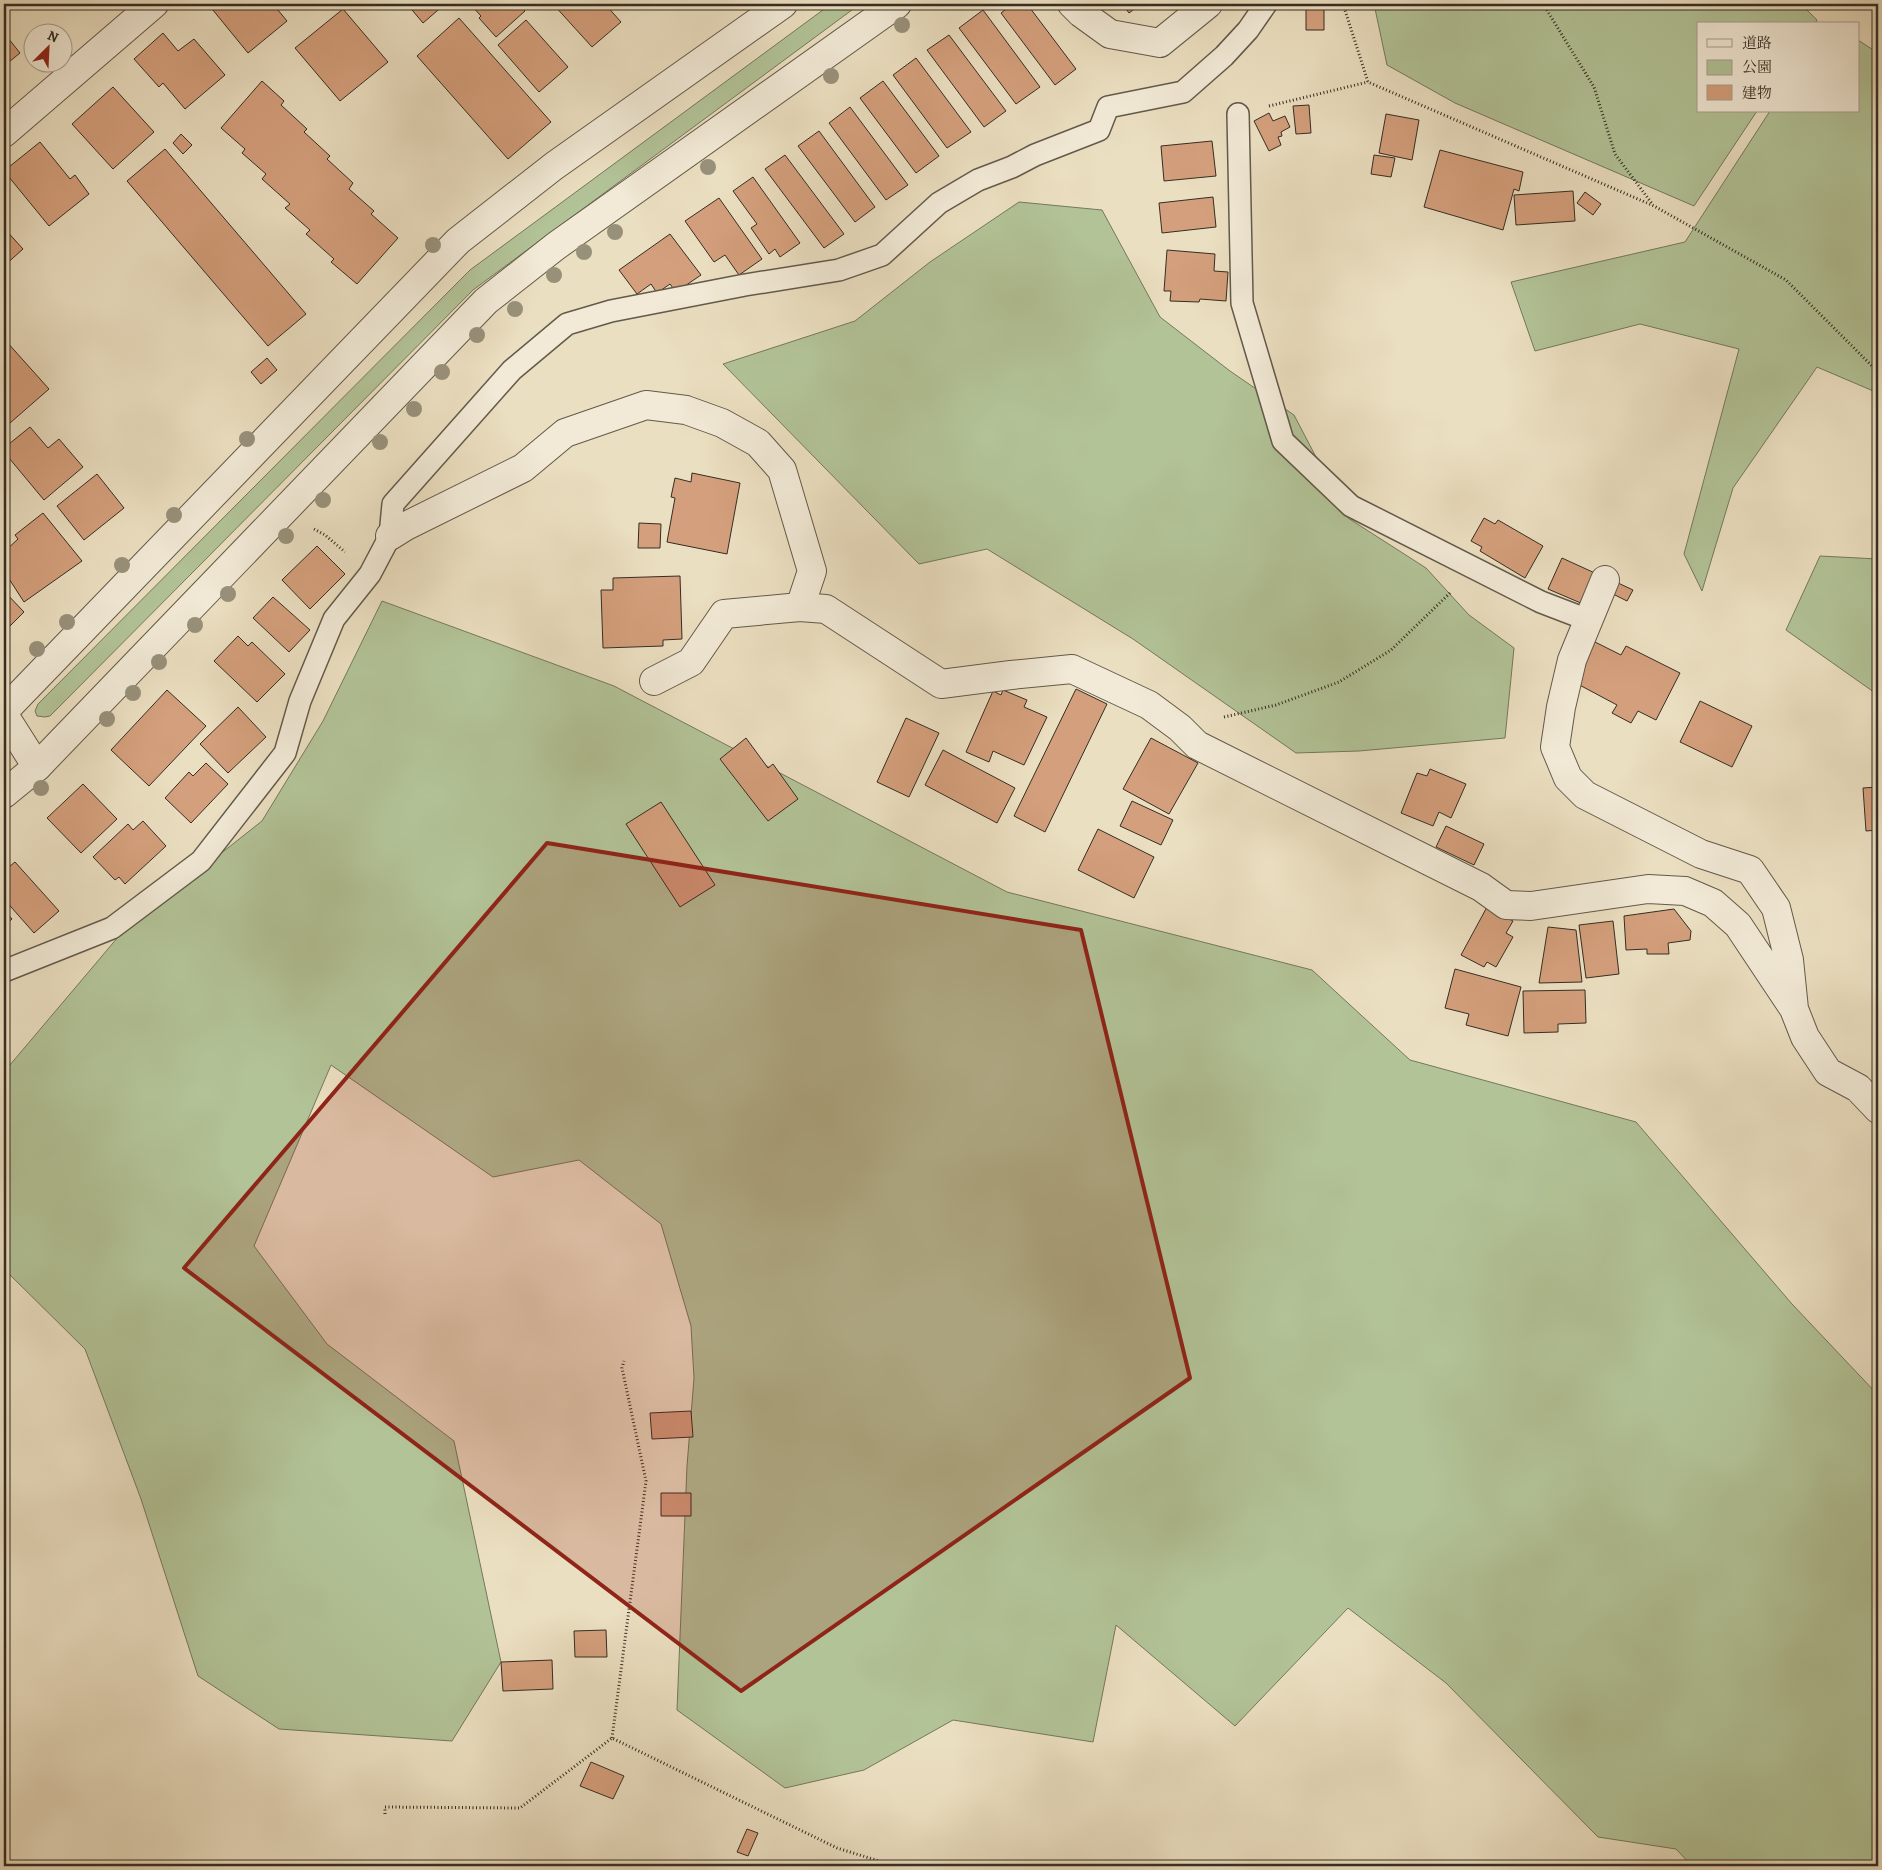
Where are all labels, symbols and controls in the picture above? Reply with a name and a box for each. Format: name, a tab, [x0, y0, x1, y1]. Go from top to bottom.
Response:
north arrow	[22, 22, 72, 72]
legend	[1697, 22, 1860, 112]
text: N	[45, 26, 62, 47]
text: 道路	[1742, 33, 1772, 53]
text: 公園	[1742, 57, 1772, 77]
text: 建物	[1742, 83, 1772, 103]

